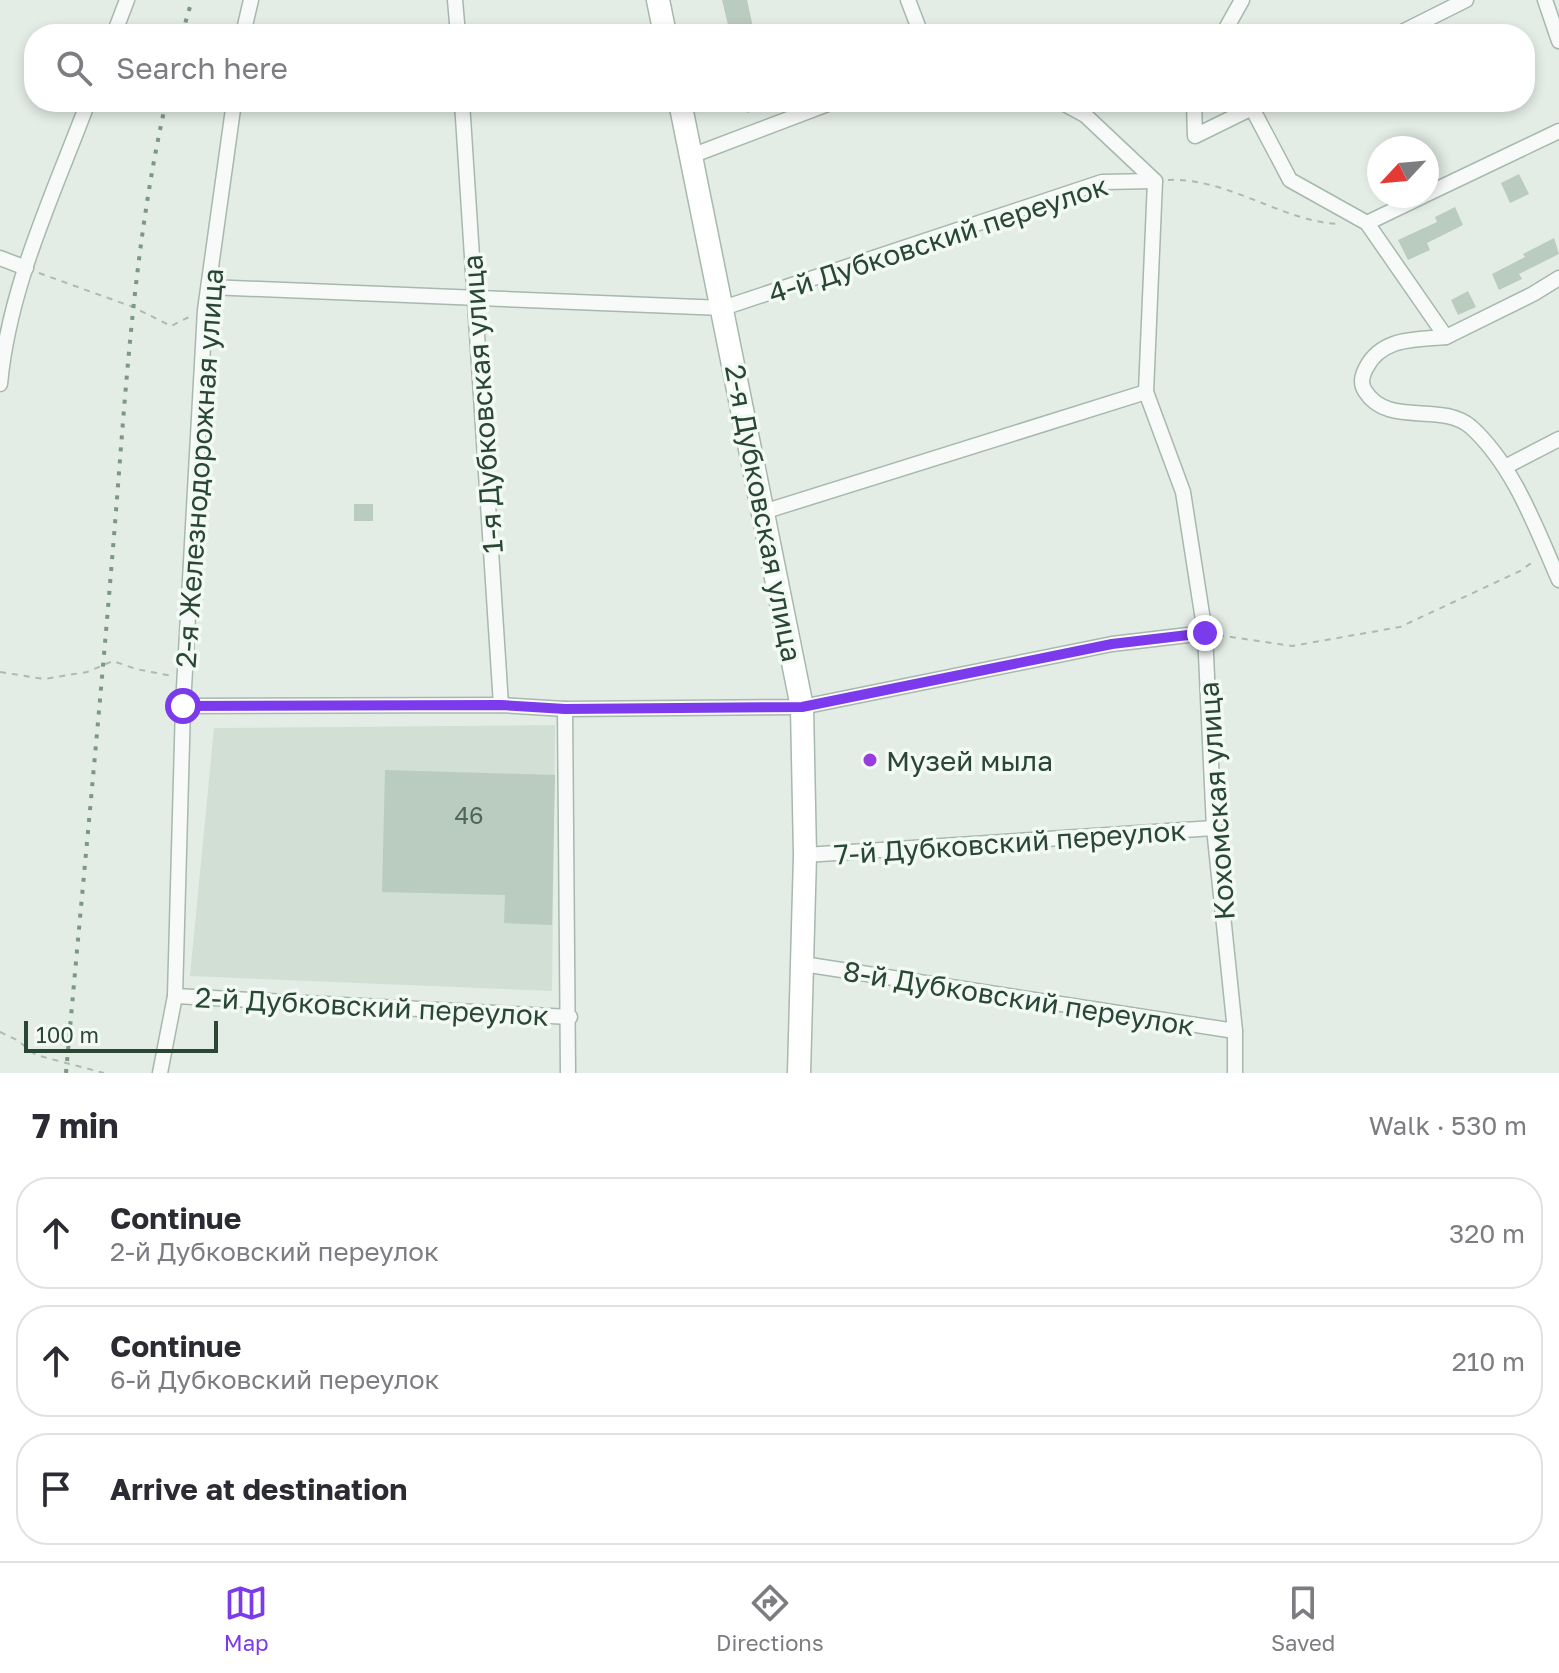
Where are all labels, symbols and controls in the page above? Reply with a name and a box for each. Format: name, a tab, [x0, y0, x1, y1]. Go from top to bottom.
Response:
search box	[24, 24, 1535, 112]
icon: search	[52, 46, 96, 90]
text: Search here	[116, 50, 288, 86]
north arrow	[1367, 136, 1439, 208]
street label: 4-й Дубковский переулок	[764, 168, 1112, 310]
street label: 1-я Дубковская улица	[455, 253, 509, 555]
street label: 2-я Железнодорожная улица	[169, 267, 229, 669]
street label: 2-я Дубковская улица	[719, 362, 809, 664]
route end	[1187, 615, 1223, 651]
street label: Кохомская улица	[1191, 681, 1241, 921]
route start	[165, 688, 201, 724]
place label: Музей мыла	[886, 744, 1053, 777]
marker: Музей мыла	[861, 751, 879, 769]
house number: 46	[454, 800, 484, 829]
street label: 7-й Дубковский переулок	[833, 813, 1187, 871]
street label: 8-й Дубковский переулок	[841, 954, 1197, 1042]
street label: 2-й Дубковский переулок	[194, 980, 550, 1032]
scale bar	[24, 1017, 218, 1053]
text: 100 m	[36, 1021, 99, 1048]
text: 7 min	[32, 1105, 119, 1145]
text: Walk · 530 m	[1369, 1110, 1527, 1141]
text: Continue	[110, 1200, 241, 1236]
icon: ahead	[34, 1211, 78, 1255]
text: 320 m	[1449, 1218, 1525, 1249]
text: 2-й Дубковский переулок	[110, 1236, 439, 1267]
text: Continue	[110, 1328, 241, 1364]
icon: ahead	[34, 1339, 78, 1383]
text: 210 m	[1452, 1346, 1525, 1377]
text: 6-й Дубковский переулок	[110, 1364, 440, 1395]
icon: arrive	[34, 1467, 78, 1511]
text: Arrive at destination	[110, 1471, 407, 1507]
tab: Map	[224, 1581, 269, 1656]
tab: Directions	[716, 1581, 824, 1656]
tab: Saved	[1271, 1581, 1335, 1656]

